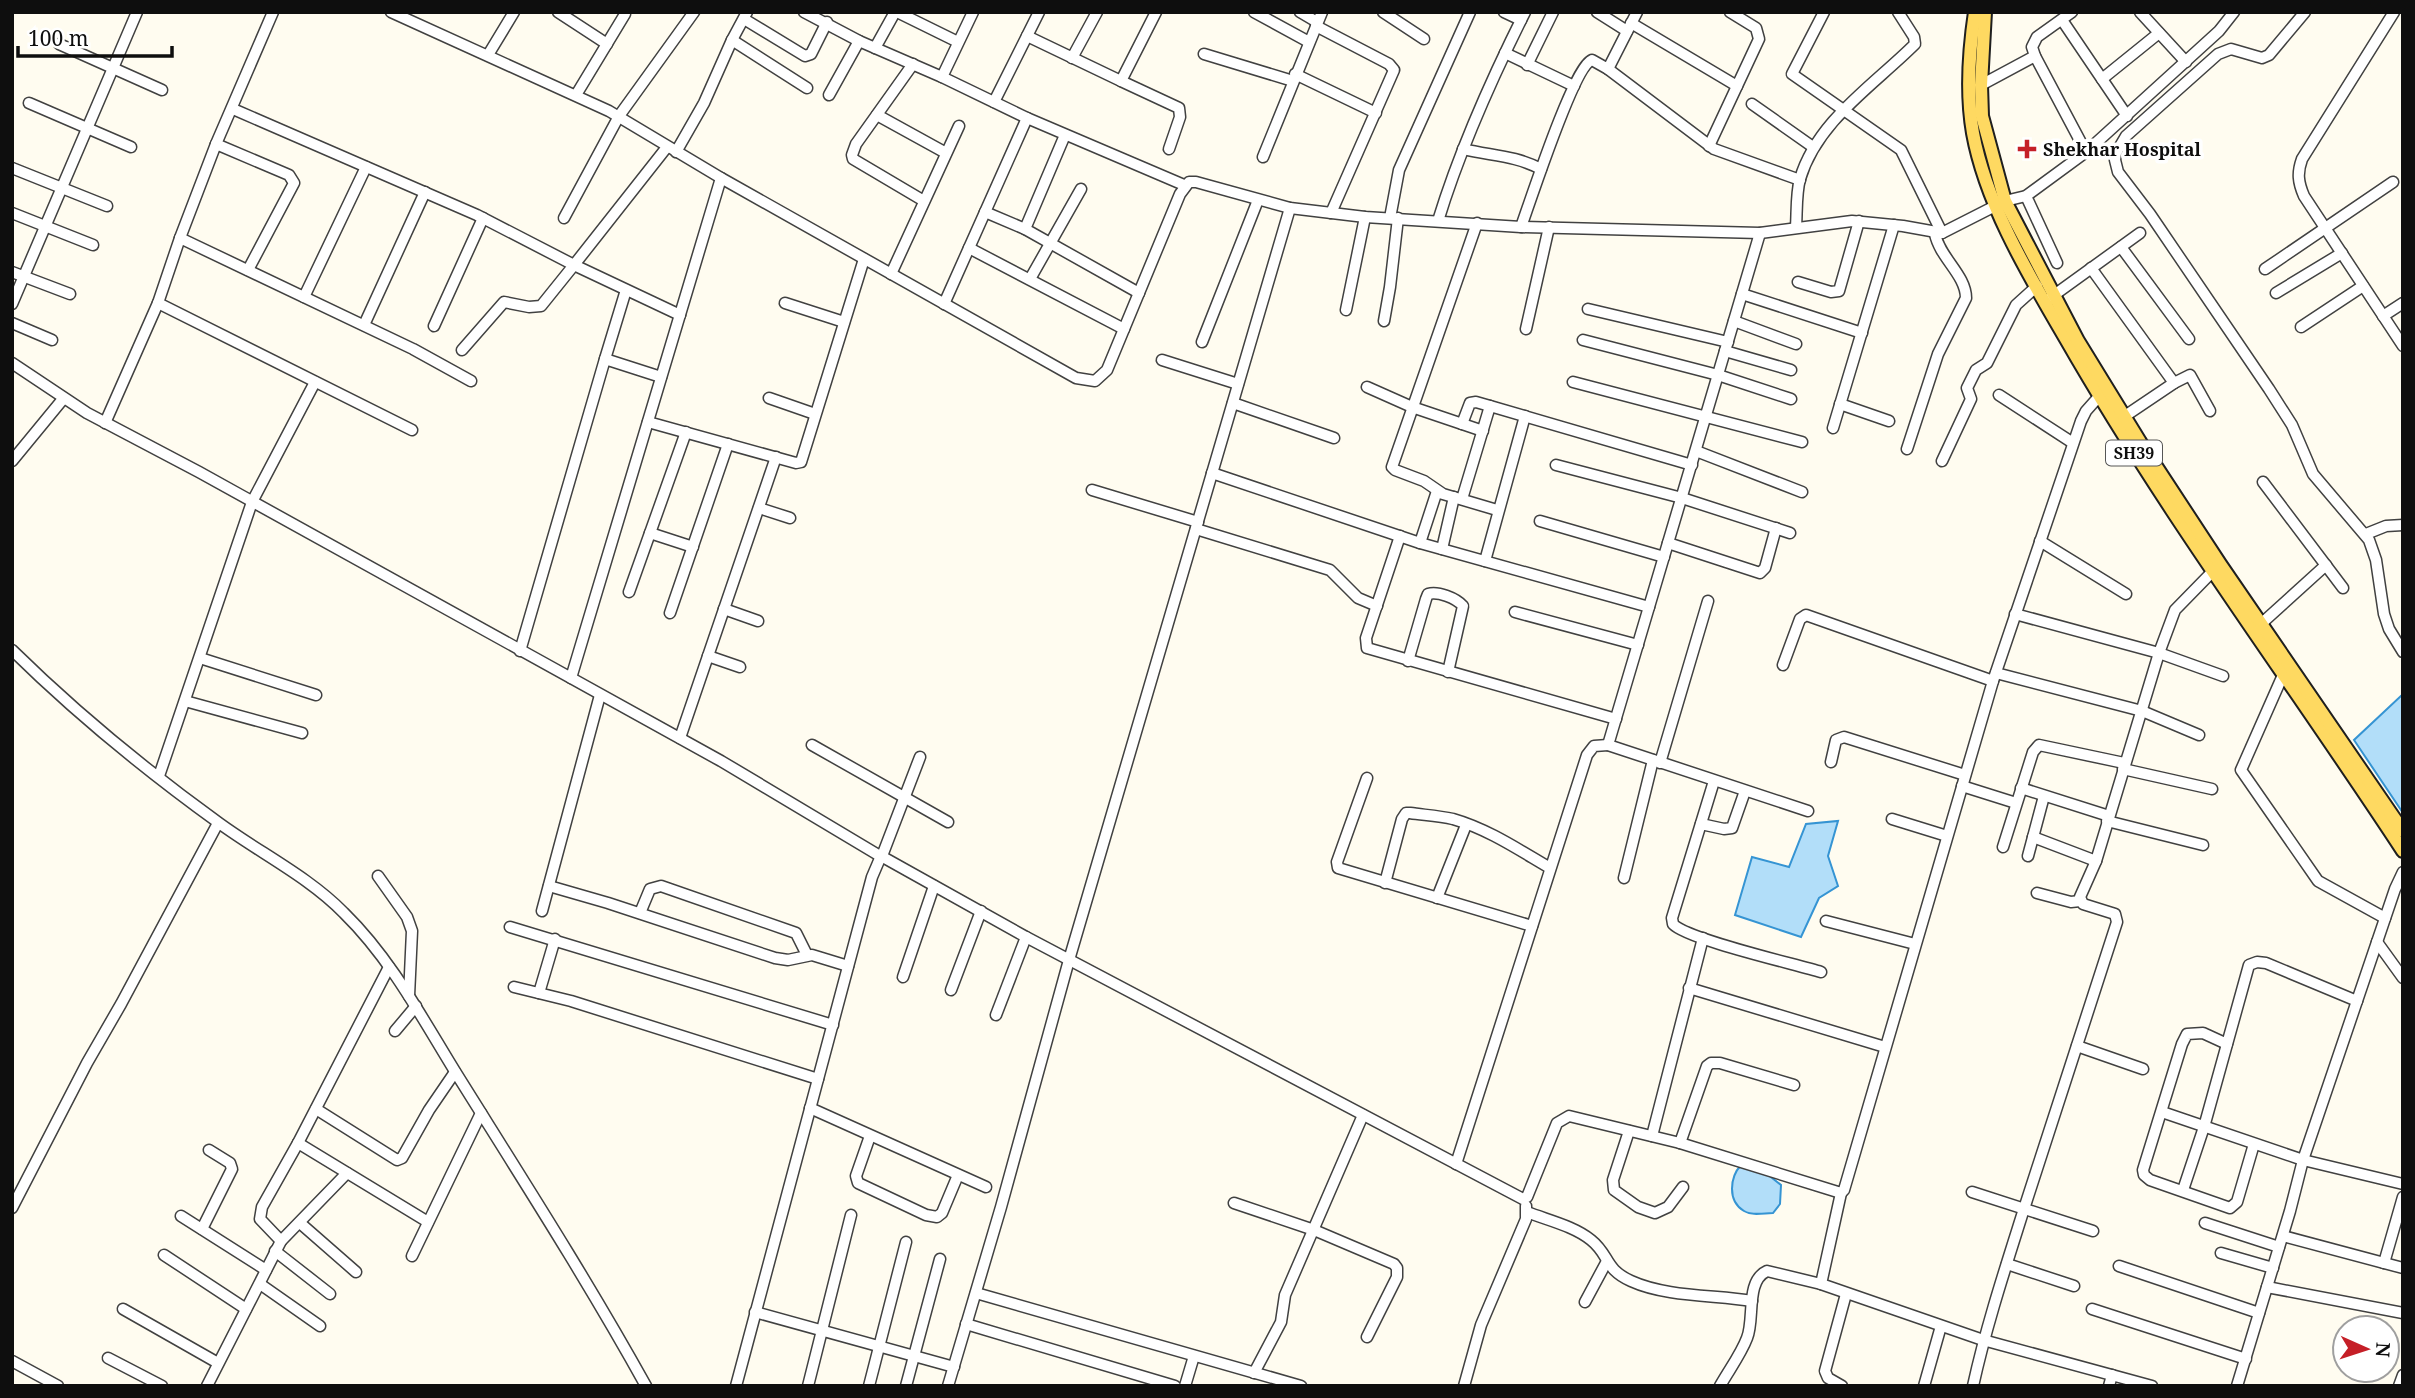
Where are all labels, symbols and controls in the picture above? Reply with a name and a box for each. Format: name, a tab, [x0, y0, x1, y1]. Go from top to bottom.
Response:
scale bar	[18, 14, 172, 58]
text: 100 m	[28, 24, 89, 52]
place label: Shekhar Hospital	[2043, 137, 2202, 161]
marker: Shekhar Hospital	[2017, 139, 2037, 159]
road number: SH39	[2106, 440, 2162, 466]
north arrow	[2331, 1314, 2401, 1384]
text: N	[2370, 1342, 2396, 1358]

